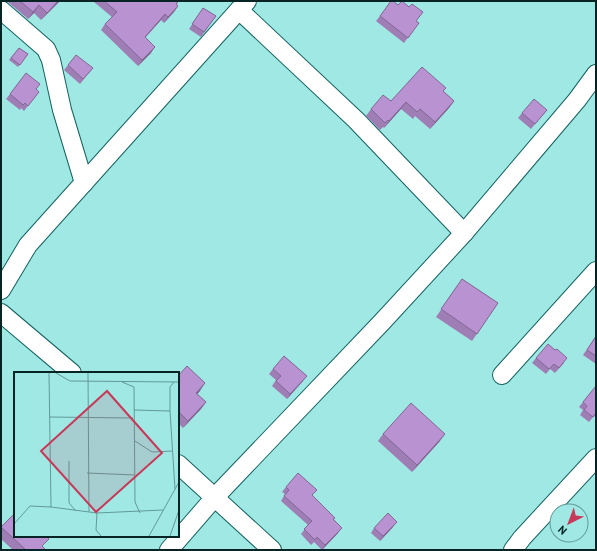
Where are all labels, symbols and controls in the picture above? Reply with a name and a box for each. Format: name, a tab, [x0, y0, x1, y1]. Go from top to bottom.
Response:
inset map	[14, 372, 179, 537]
north arrow	[549, 503, 589, 543]
text: N	[555, 523, 570, 538]

